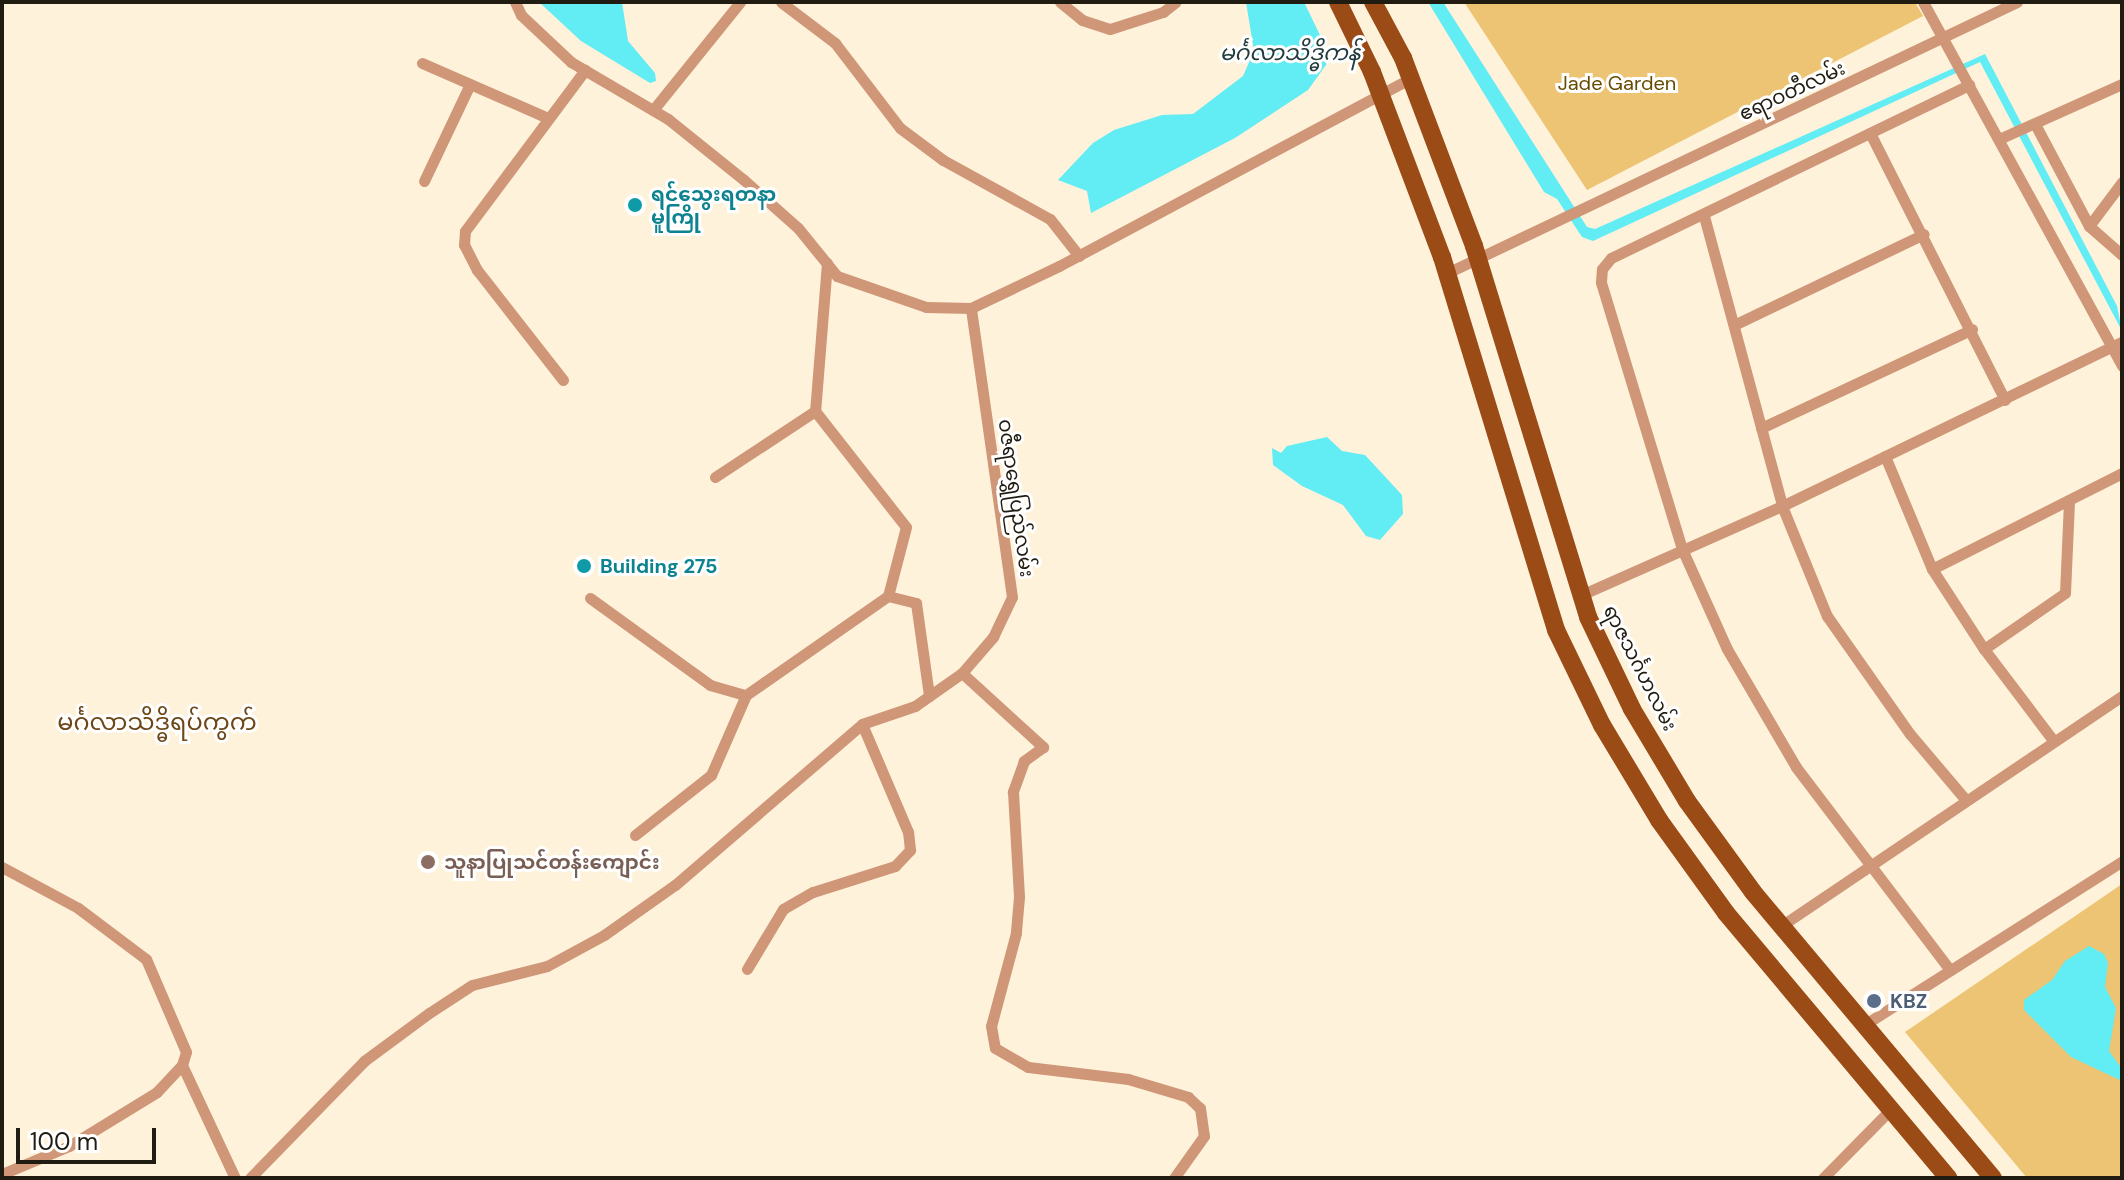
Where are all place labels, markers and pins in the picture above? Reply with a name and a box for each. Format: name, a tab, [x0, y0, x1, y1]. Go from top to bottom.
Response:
place label: ရင်သွေးရတနာ မူကြို	[651, 182, 776, 229]
marker: ရင်သွေးရတနာ မူကြို	[626, 196, 644, 214]
place label: Building 275	[600, 554, 718, 578]
marker: Building 275	[575, 557, 593, 575]
place label: သူနာပြုသင်တန်းကျောင်း	[444, 850, 660, 874]
marker: သူနာပြုသင်တန်းကျောင်း	[419, 853, 437, 871]
place label: KBZ	[1890, 989, 1927, 1013]
marker: KBZ	[1865, 992, 1883, 1010]

